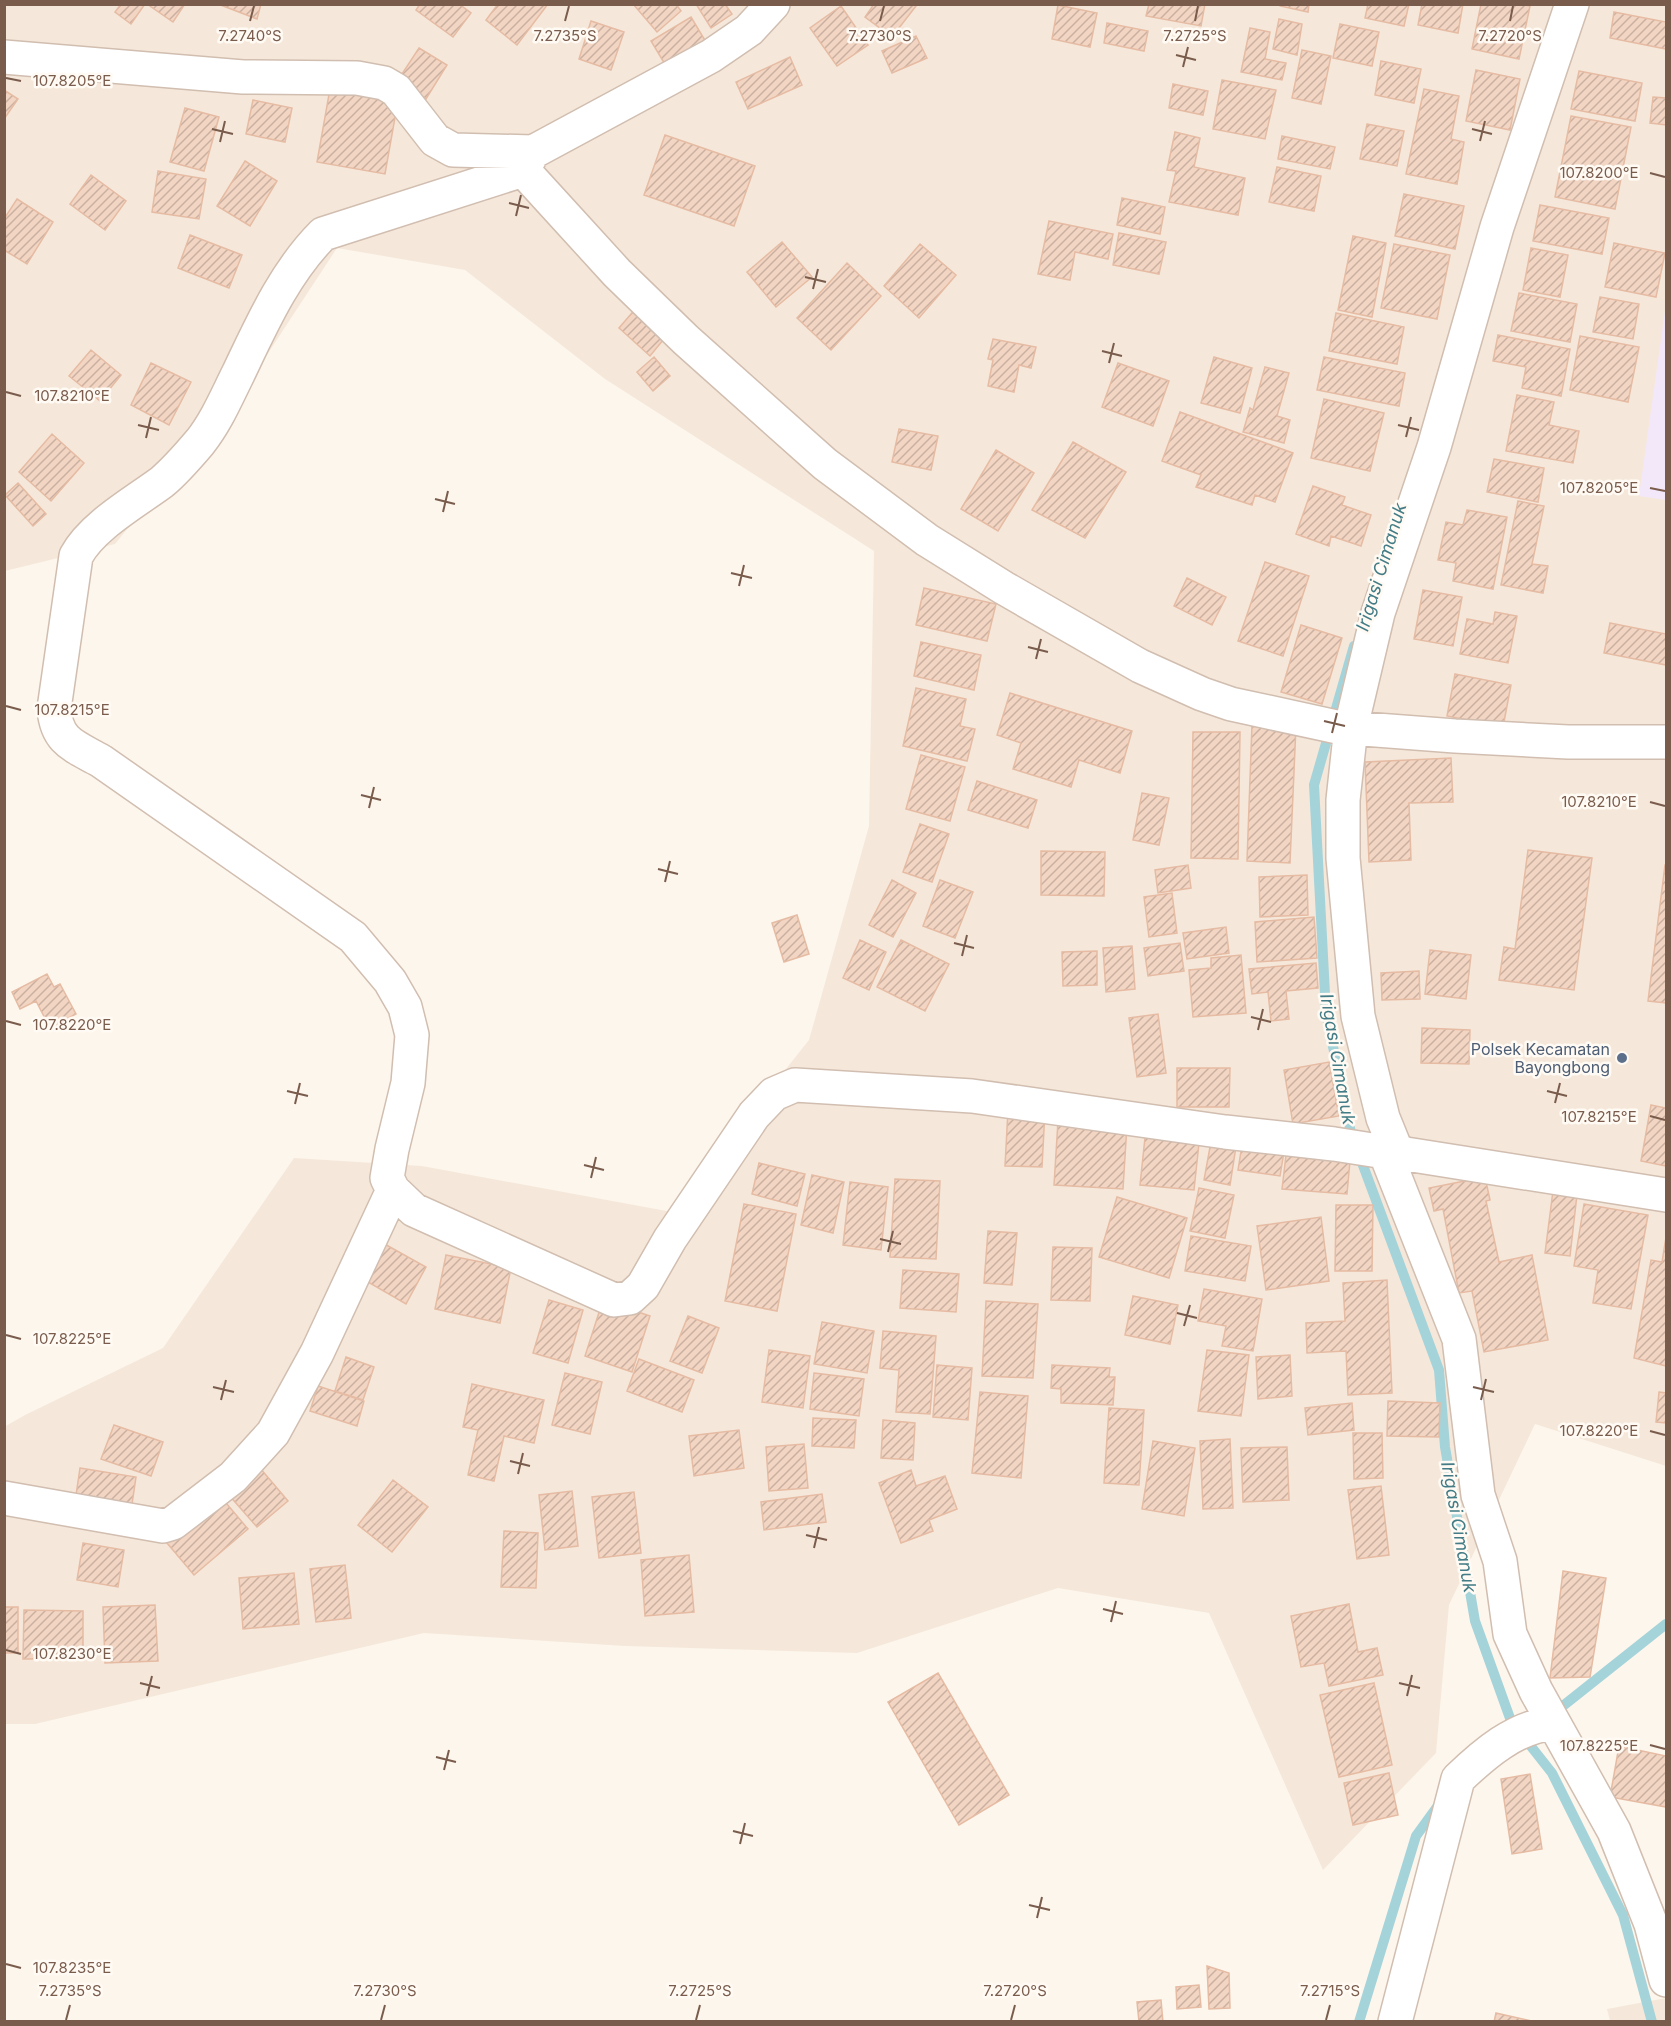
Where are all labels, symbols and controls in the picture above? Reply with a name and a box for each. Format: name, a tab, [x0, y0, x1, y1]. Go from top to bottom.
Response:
text: 7.2740°S	[218, 26, 282, 45]
text: 7.2735°S	[533, 26, 597, 45]
text: 7.2730°S	[848, 26, 912, 45]
text: 7.2725°S	[1163, 26, 1227, 45]
text: 7.2720°S	[1478, 26, 1542, 45]
text: 107.8205°E	[33, 71, 111, 90]
text: 107.8200°E	[1559, 163, 1639, 182]
text: 107.8210°E	[34, 386, 110, 405]
text: 107.8205°E	[1560, 478, 1638, 497]
water label: Irigasi Cimanuk	[1352, 499, 1411, 634]
text: 107.8215°E	[34, 700, 110, 719]
text: 107.8210°E	[1561, 792, 1637, 811]
water label: Irigasi Cimanuk	[1316, 992, 1360, 1127]
text: 107.8220°E	[33, 1015, 111, 1034]
place label: Polsek Kecamatan Bayongbong	[1471, 1039, 1610, 1077]
marker: Polsek Kecamatan Bayongbong	[1615, 1051, 1629, 1065]
text: 107.8215°E	[1561, 1107, 1637, 1126]
text: 107.8225°E	[33, 1329, 111, 1348]
text: 107.8220°E	[1560, 1421, 1638, 1440]
water label: Irigasi Cimanuk	[1437, 1460, 1481, 1595]
text: 107.8230°E	[33, 1644, 111, 1663]
text: 107.8225°E	[1560, 1736, 1638, 1755]
text: 107.8235°E	[33, 1958, 111, 1977]
text: 7.2735°S	[38, 1981, 102, 2000]
text: 7.2730°S	[353, 1981, 417, 2000]
text: 7.2725°S	[668, 1981, 732, 2000]
text: 7.2720°S	[983, 1981, 1047, 2000]
text: 7.2715°S	[1300, 1981, 1360, 2000]

